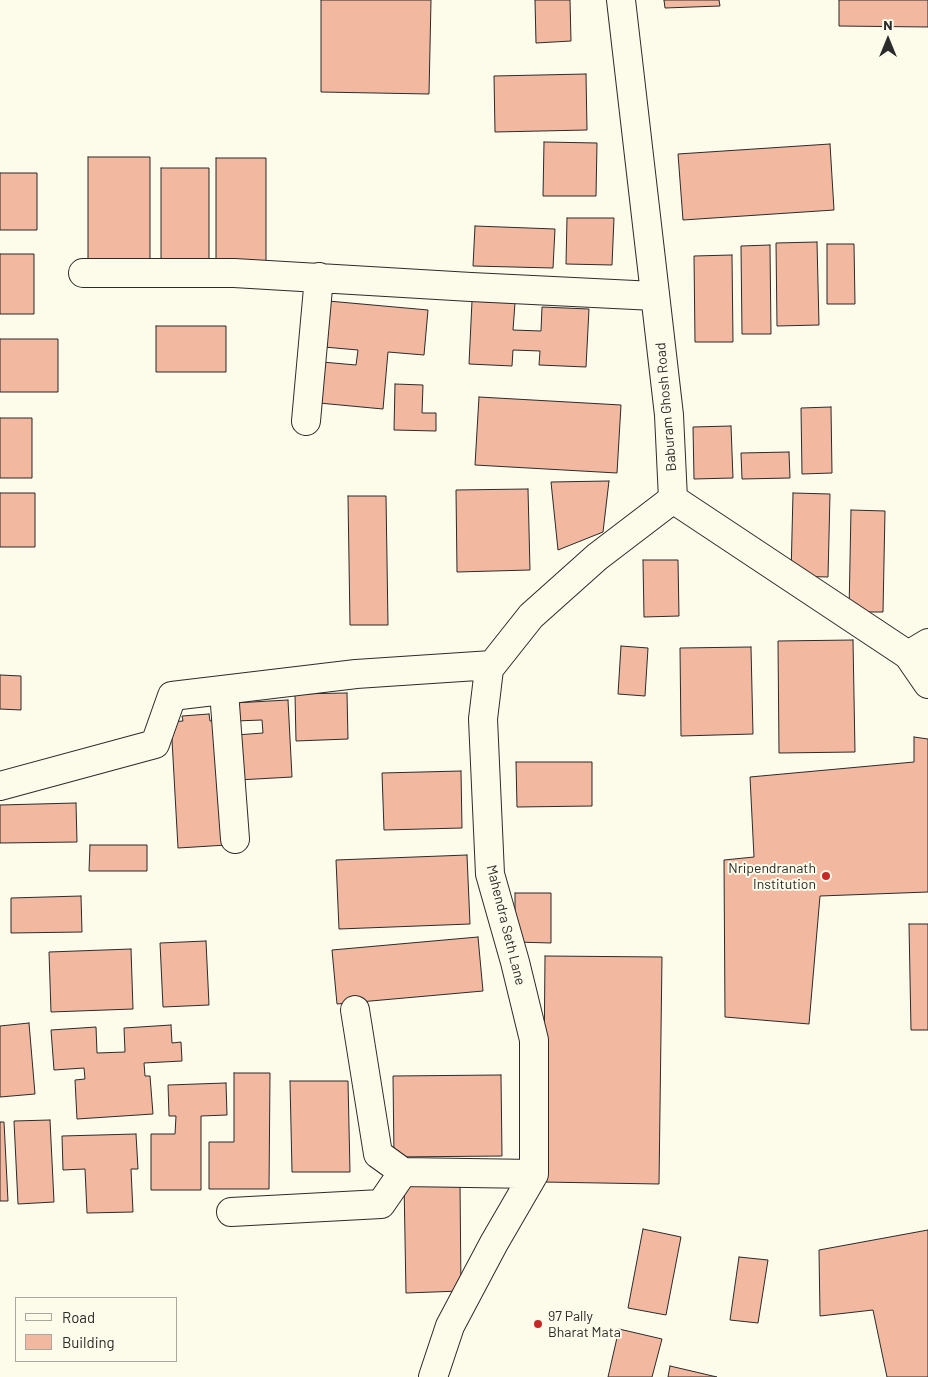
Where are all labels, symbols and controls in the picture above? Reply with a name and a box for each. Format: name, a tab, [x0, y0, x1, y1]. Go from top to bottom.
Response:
north arrow	[863, 15, 913, 65]
text: N	[883, 16, 893, 33]
street label: Baburam Ghosh Road	[652, 342, 680, 472]
place label: Nripendranath Institution	[728, 860, 816, 892]
street label: Mahendra Seth Lane	[483, 863, 529, 987]
marker: Nripendranath Institution	[820, 870, 832, 882]
legend	[15, 1297, 178, 1362]
text: Road	[62, 1308, 95, 1326]
place label: 97 Pally Bharat Mata	[548, 1308, 621, 1340]
marker: 97 Pally Bharat Mata	[532, 1318, 544, 1330]
text: Building	[62, 1333, 115, 1351]

